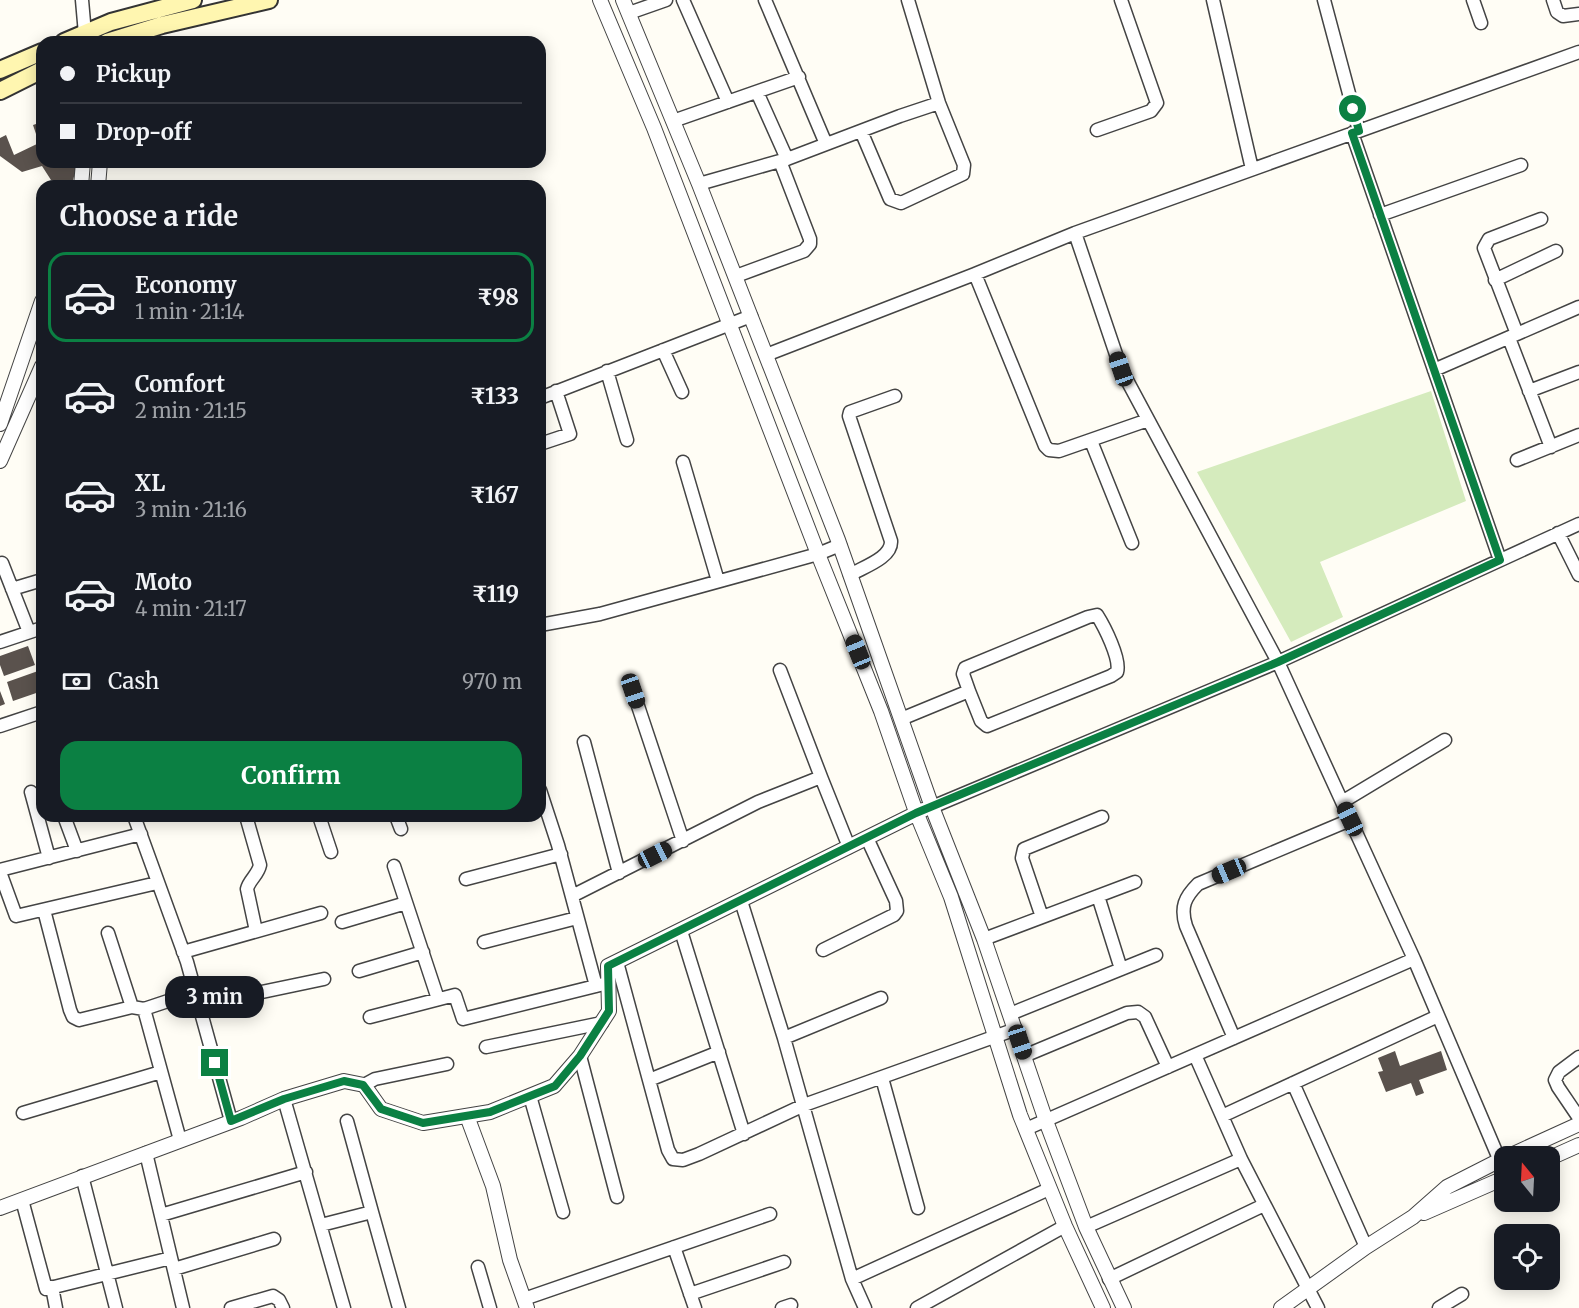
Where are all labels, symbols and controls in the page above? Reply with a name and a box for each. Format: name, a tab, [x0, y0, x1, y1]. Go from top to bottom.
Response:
text: Pickup	[96, 60, 171, 88]
route start	[1339, 95, 1366, 122]
text: Drop-off	[96, 118, 191, 146]
text: Choose a ride	[60, 199, 238, 233]
icon: car	[63, 270, 117, 324]
text: Economy	[135, 271, 236, 299]
text: ₹98	[477, 283, 519, 311]
text: 1 min · 21:14	[135, 299, 244, 324]
car	[1107, 349, 1135, 389]
icon: car	[63, 369, 117, 423]
text: Comfort	[135, 370, 225, 398]
text: ₹133	[470, 382, 519, 410]
text: 2 min · 21:15	[135, 398, 247, 423]
icon: car	[63, 468, 117, 522]
text: XL	[135, 469, 165, 497]
text: ₹167	[470, 481, 519, 509]
text: 3 min · 21:16	[135, 497, 247, 522]
icon: car	[63, 567, 117, 621]
text: Moto	[135, 568, 192, 596]
text: ₹119	[472, 580, 519, 608]
text: 4 min · 21:17	[135, 596, 247, 621]
car	[843, 632, 873, 672]
icon: cash	[60, 665, 93, 698]
text: Cash	[108, 667, 159, 695]
text: 970 m	[462, 669, 522, 694]
car	[619, 671, 647, 711]
button: Confirm	[60, 741, 522, 810]
car	[1334, 799, 1366, 839]
car	[635, 839, 675, 871]
car	[1209, 856, 1249, 886]
callout: 3 min	[166, 976, 264, 1018]
text: 3 min	[186, 984, 243, 1009]
car	[1006, 1022, 1034, 1062]
route end	[201, 1049, 228, 1076]
north arrow	[1494, 1146, 1560, 1212]
map controls	[1494, 1146, 1560, 1290]
button: locate	[1494, 1224, 1560, 1290]

